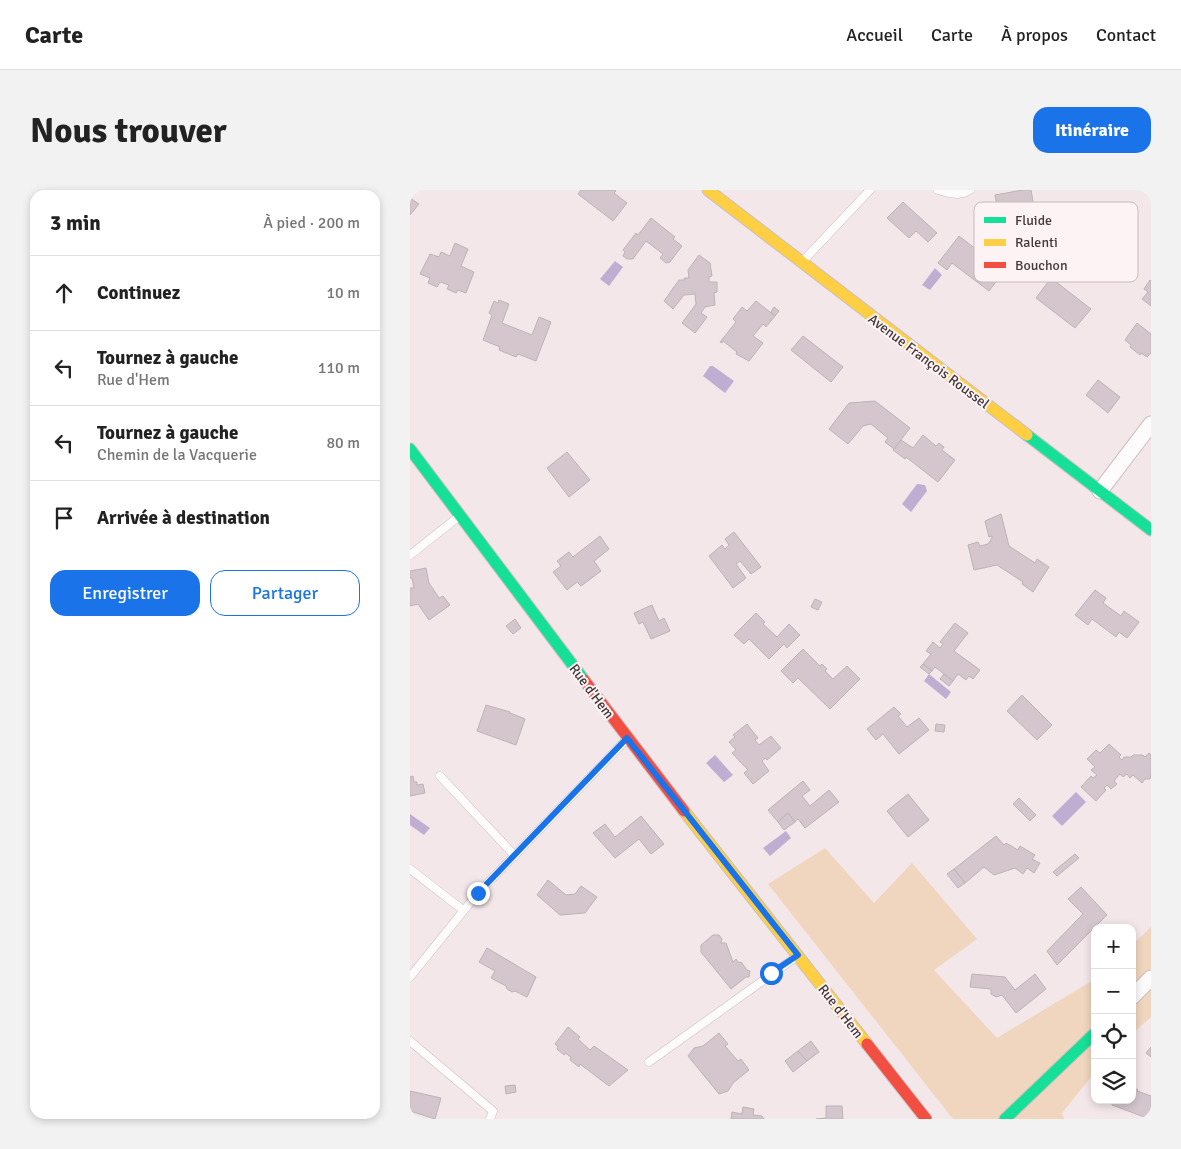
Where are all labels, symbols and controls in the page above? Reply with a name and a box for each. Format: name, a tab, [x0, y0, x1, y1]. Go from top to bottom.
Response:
text: Carte	[25, 20, 83, 50]
text: Accueil	[846, 24, 903, 46]
text: Carte	[931, 24, 973, 46]
text: À propos	[1001, 24, 1068, 46]
text: Contact	[1096, 24, 1156, 46]
button: Itinéraire	[1033, 107, 1151, 153]
text: Nous trouver	[30, 109, 227, 152]
legend	[974, 202, 1138, 282]
text: 3 min	[50, 210, 101, 236]
text: Fluide	[1015, 212, 1052, 229]
text: À pied · 200 m	[263, 213, 360, 233]
text: Ralenti	[1015, 234, 1058, 251]
text: Bouchon	[1015, 257, 1068, 274]
icon: ahead	[50, 279, 78, 307]
text: Continuez	[97, 281, 180, 305]
text: 10 m	[326, 283, 360, 303]
street label: Avenue François Roussel	[865, 310, 993, 412]
text: Tournez à gauche	[97, 346, 238, 370]
icon: left	[50, 354, 78, 382]
text: 110 m	[318, 358, 360, 378]
text: Rue d'Hem	[97, 370, 170, 390]
text: Tournez à gauche	[97, 421, 238, 445]
icon: left	[50, 429, 78, 457]
text: 80 m	[326, 433, 360, 453]
text: Chemin de la Vacquerie	[97, 445, 257, 465]
icon: arrive	[50, 504, 78, 532]
text: Arrivée à destination	[97, 506, 270, 530]
button: Enregistrer	[50, 570, 200, 616]
button: Partager	[210, 570, 360, 616]
street label: Rue d'Hem	[566, 661, 618, 722]
route end	[467, 882, 490, 905]
map controls	[1091, 924, 1136, 1104]
button: +	[1091, 924, 1136, 969]
route start	[760, 962, 783, 985]
button: −	[1091, 969, 1136, 1014]
street label: Rue d'Hem	[814, 981, 867, 1042]
button: locate	[1091, 1014, 1136, 1059]
button: layers	[1091, 1059, 1136, 1104]

